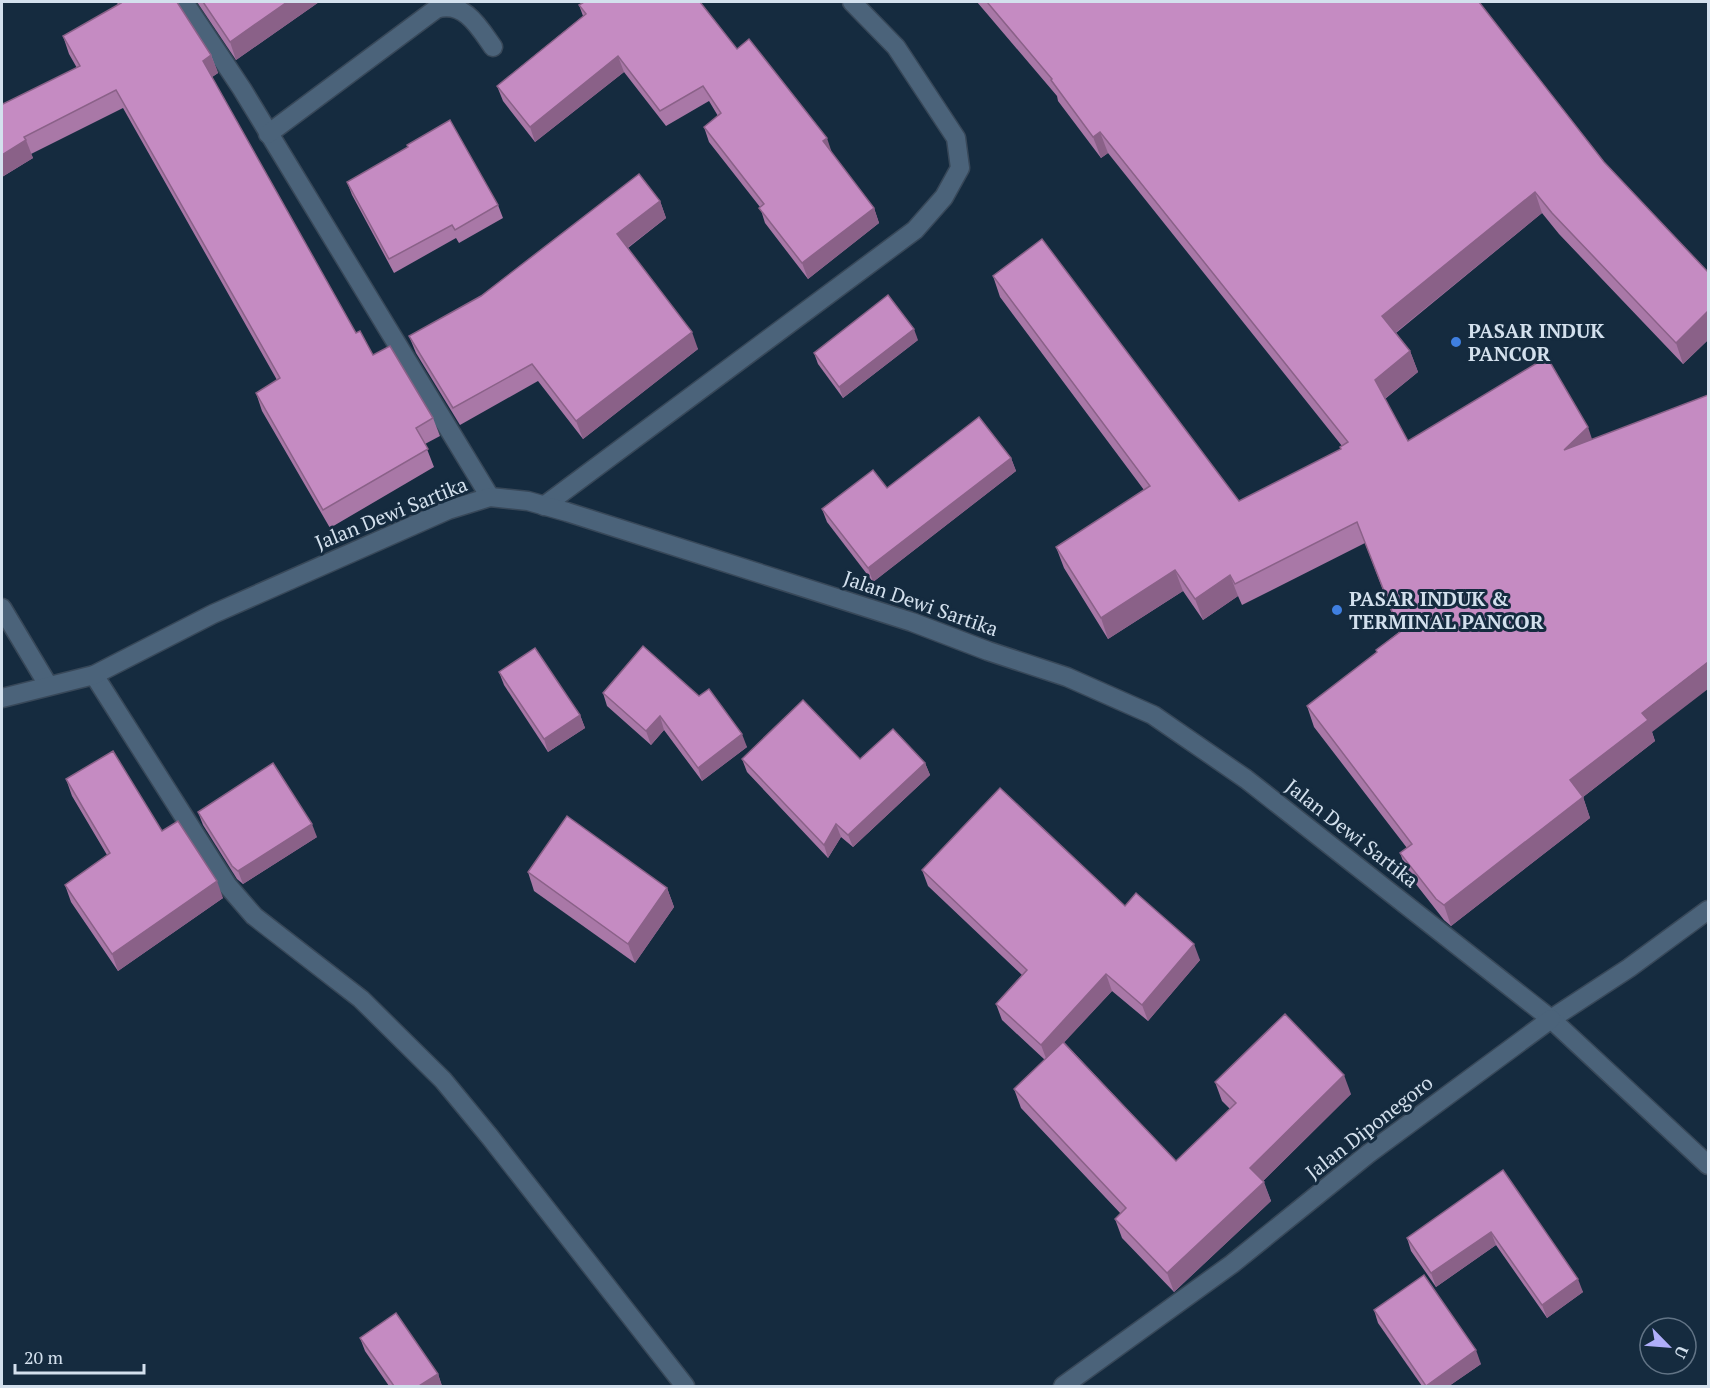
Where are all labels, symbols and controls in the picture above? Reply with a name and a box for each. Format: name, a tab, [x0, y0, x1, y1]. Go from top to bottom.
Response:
place label: PASAR INDUK PANCOR	[1468, 317, 1605, 367]
marker: PASAR INDUK PANCOR	[1449, 335, 1463, 349]
street label: Jalan Dewi Sartika	[311, 470, 471, 556]
street label: Jalan Dewi Sartika	[840, 564, 1002, 642]
place label: PASAR INDUK & TERMINAL PANCOR	[1349, 585, 1544, 635]
marker: PASAR INDUK & TERMINAL PANCOR	[1330, 603, 1344, 617]
street label: Jalan Dewi Sartika	[1280, 773, 1424, 893]
street label: Jalan Diponegoro	[1300, 1069, 1438, 1185]
north arrow	[1638, 1316, 1698, 1376]
scale bar	[15, 1337, 144, 1375]
text: U	[1669, 1343, 1694, 1363]
text: 20 m	[24, 1345, 64, 1369]

